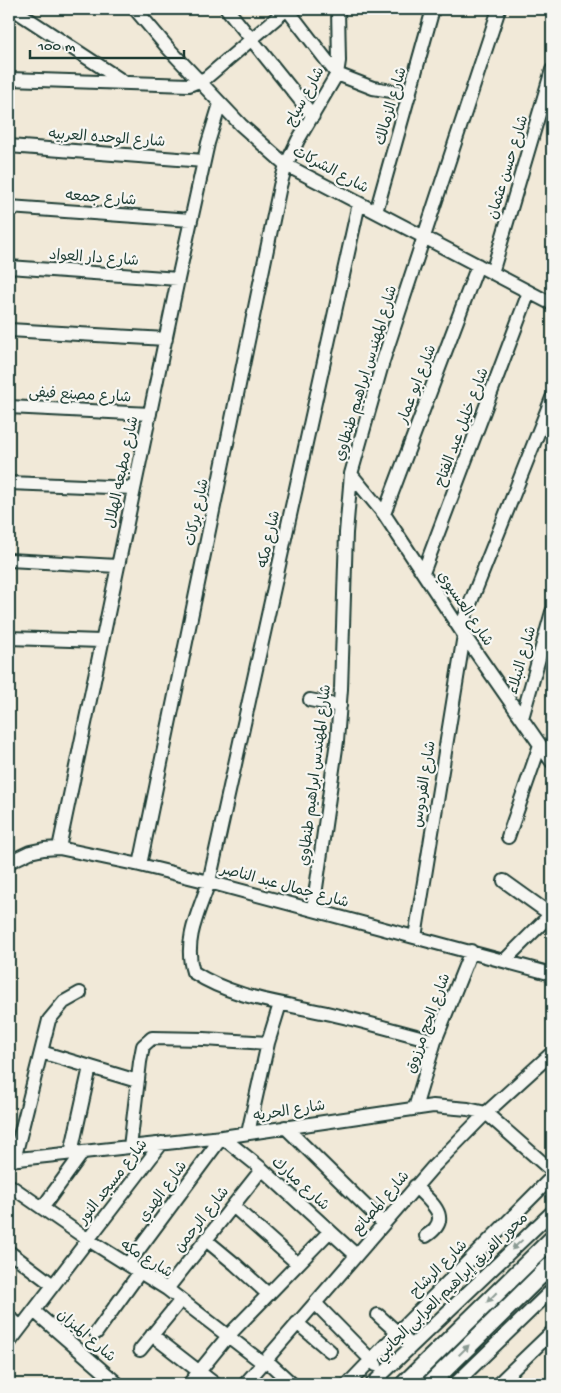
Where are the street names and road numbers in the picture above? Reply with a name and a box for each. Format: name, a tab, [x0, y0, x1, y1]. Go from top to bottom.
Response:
street label: شارع سياج	[282, 64, 329, 130]
street label: شارع الزمالك	[372, 65, 412, 148]
street label: شارع حسن عثمان	[485, 113, 533, 222]
street label: شارع الوحده العربيه	[48, 126, 166, 152]
street label: شارع الشركات	[289, 143, 371, 198]
street label: شارع جمعه	[65, 188, 137, 210]
street label: شارع دار العواد	[48, 247, 139, 271]
street label: شارع المهندس ابراهيم طنطاوي	[332, 284, 403, 464]
street label: شارع ابو عمار	[394, 343, 441, 428]
street label: شارع خليل عبد الفتاح	[432, 366, 494, 490]
street label: شارع مصنع فيفى	[28, 384, 132, 408]
street label: شارع مطبعه الهلال	[102, 415, 144, 530]
street label: شارع بركات	[182, 477, 214, 548]
street label: شارع مكه	[255, 509, 285, 570]
street label: شارع العسيوي	[433, 568, 496, 650]
street label: شارع النبلاء	[505, 624, 541, 697]
street label: شارع المهندس ابراهيم طنطاوي	[296, 683, 337, 867]
street label: شارع الفردوس	[409, 740, 441, 829]
street label: شارع جمال عبد الناصر	[217, 861, 351, 913]
street label: شارع الحج مرزوق	[402, 971, 455, 1076]
street label: شارع الحريه	[252, 1097, 327, 1127]
street label: شارع مسجد النور	[74, 1136, 152, 1229]
street label: شارع مبارك	[267, 1154, 332, 1215]
street label: شارع الهدي	[135, 1158, 192, 1226]
street label: شارع المصانع	[349, 1168, 414, 1239]
street label: شارع الرحمن	[171, 1184, 234, 1257]
street label: محور الفريق إبراهيم العرابى الجانبي	[372, 1210, 534, 1367]
street label: شارع مكه	[117, 1237, 175, 1283]
street label: شارع الرشاح	[407, 1237, 472, 1302]
street label: شارع الميزان	[53, 1306, 119, 1367]

